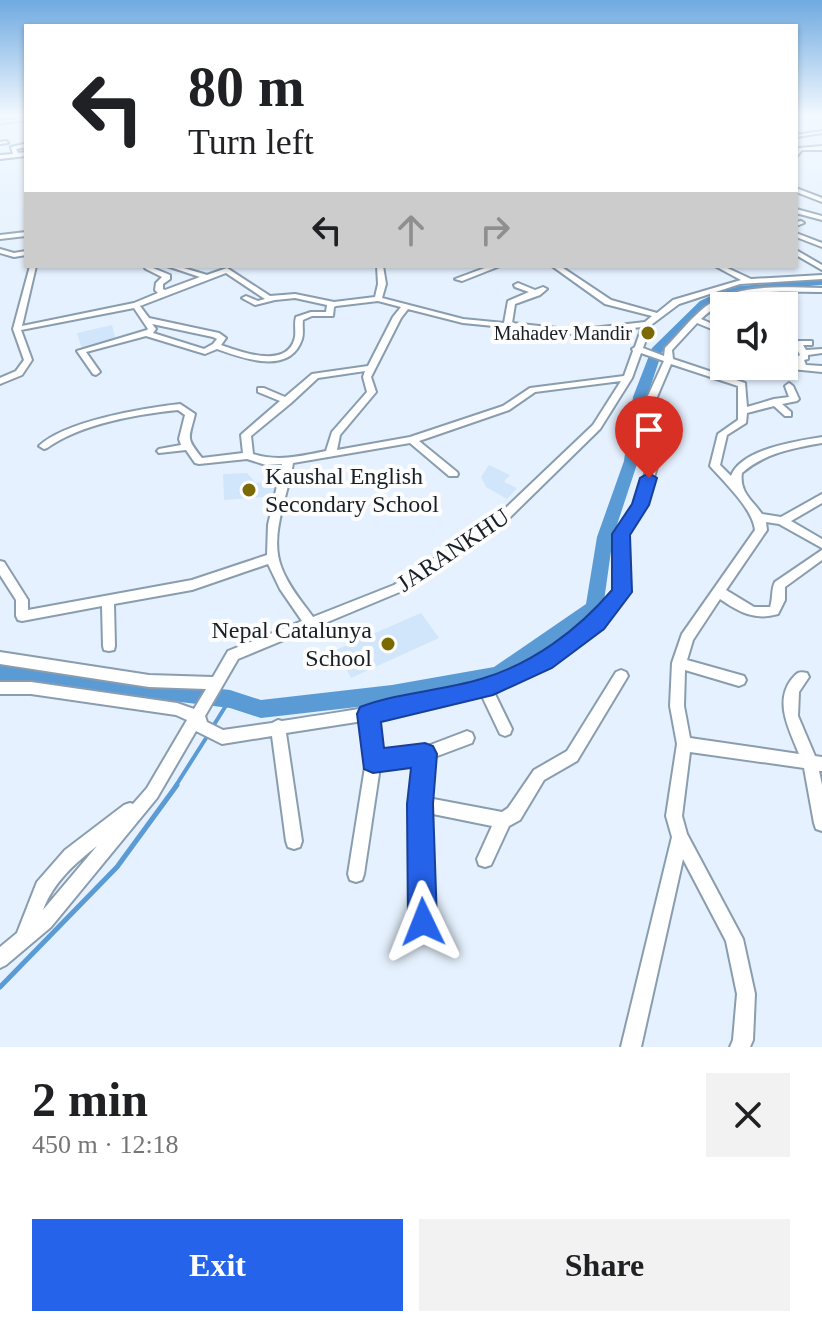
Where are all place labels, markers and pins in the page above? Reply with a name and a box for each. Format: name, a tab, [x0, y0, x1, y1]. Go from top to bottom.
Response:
place label: Mahadev Mandir	[494, 322, 632, 344]
marker: Mahadev Mandir	[639, 324, 657, 342]
pin	[615, 396, 683, 478]
place label: Kaushal English Secondary School	[265, 463, 439, 517]
marker: Kaushal English Secondary School	[240, 481, 258, 499]
place label: Nepal Catalunya School	[211, 617, 372, 671]
marker: Nepal Catalunya School	[379, 635, 397, 653]

